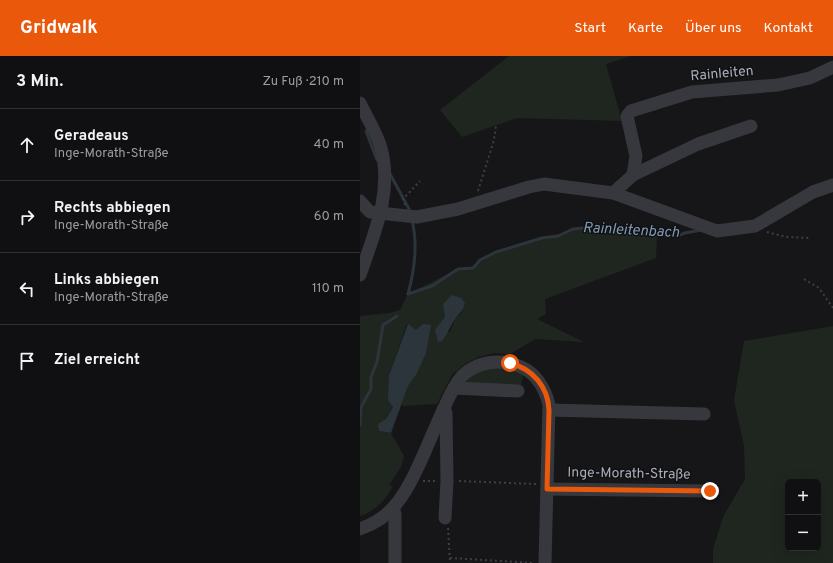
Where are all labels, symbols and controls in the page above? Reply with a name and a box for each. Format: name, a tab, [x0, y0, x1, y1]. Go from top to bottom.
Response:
text: Gridwalk	[20, 16, 98, 40]
text: Start	[574, 20, 606, 37]
text: Karte	[628, 20, 663, 37]
text: Über uns	[685, 20, 742, 37]
text: Kontakt	[764, 20, 813, 37]
street label: Rainleiten	[690, 63, 754, 85]
text: 3 Min.	[16, 71, 63, 93]
text: Zu Fuß · 210 m	[262, 74, 344, 90]
text: Geradeaus	[54, 127, 129, 146]
icon: ahead	[16, 134, 38, 156]
text: 40 m	[314, 137, 344, 153]
text: Inge-Morath-Straße	[54, 146, 169, 162]
text: Rechts abbiegen	[54, 199, 171, 218]
icon: right	[16, 206, 38, 228]
text: 60 m	[314, 209, 344, 225]
text: Inge-Morath-Straße	[54, 218, 169, 234]
water label: Rainleitenbach	[582, 219, 680, 243]
text: Links abbiegen	[54, 271, 159, 290]
icon: left	[16, 278, 38, 300]
text: 110 m	[312, 281, 344, 297]
text: Inge-Morath-Straße	[54, 290, 169, 306]
icon: arrive	[16, 350, 38, 372]
text: Ziel erreicht	[54, 351, 140, 370]
route start	[501, 354, 519, 372]
street label: Inge-Morath-Straße	[567, 464, 691, 484]
map controls	[785, 479, 821, 551]
button: +	[785, 479, 821, 515]
route end	[701, 482, 719, 500]
button: −	[785, 515, 821, 551]

